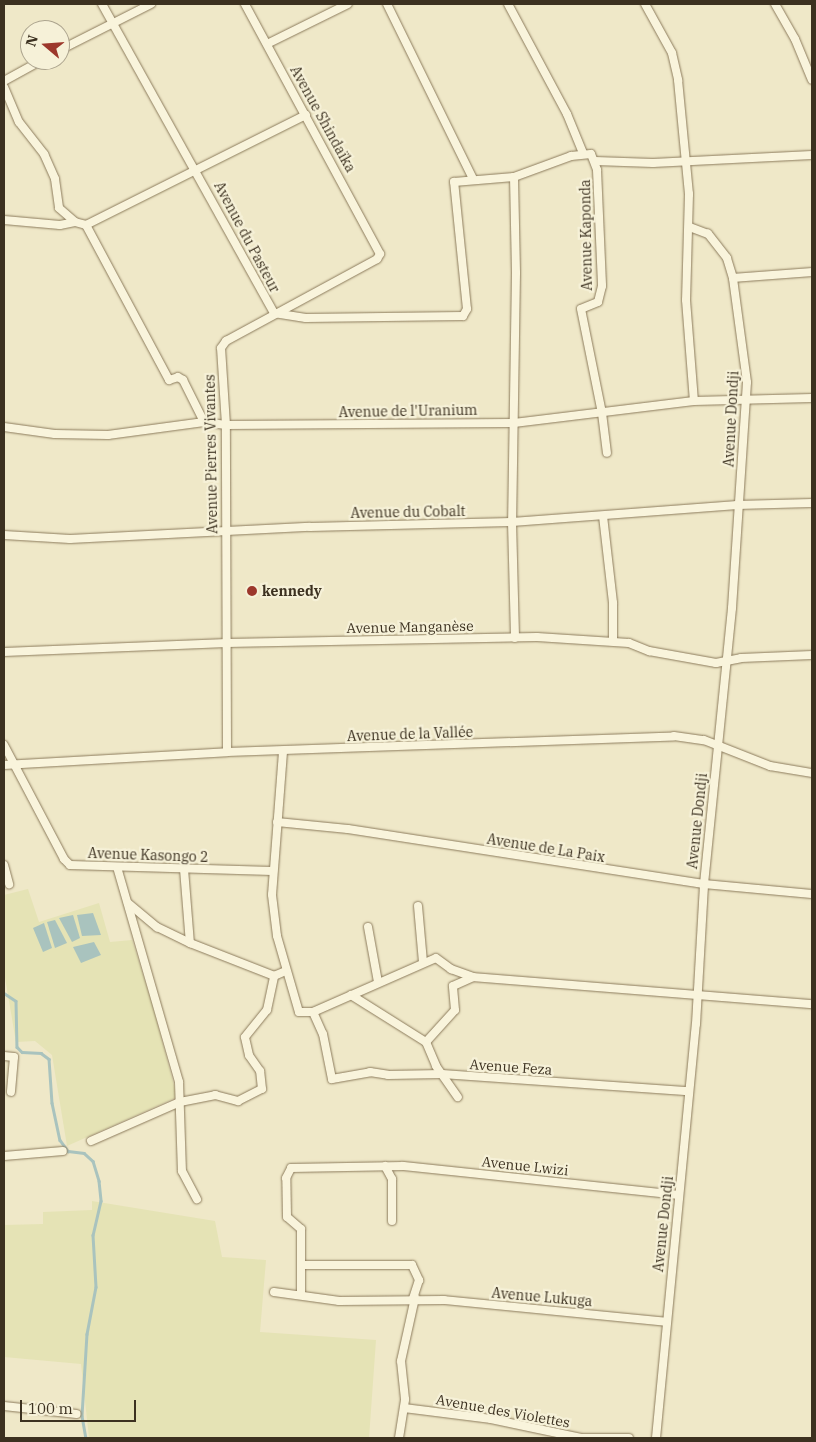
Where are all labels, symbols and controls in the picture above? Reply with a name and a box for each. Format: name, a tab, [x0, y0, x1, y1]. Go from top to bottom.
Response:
north arrow	[20, 20, 70, 70]
text: N	[21, 33, 42, 49]
street label: Avenue Shindaïka	[287, 63, 359, 175]
street label: Avenue du Pasteur	[211, 179, 283, 295]
street label: Avenue Kaponda	[577, 179, 595, 291]
street label: Avenue Dondji	[720, 370, 742, 468]
street label: Avenue Pierres Vivantes	[201, 374, 221, 534]
street label: Avenue de l'Uranium	[338, 401, 478, 421]
street label: Avenue du Cobalt	[350, 503, 466, 521]
place label: kennedy	[262, 583, 322, 599]
marker: kennedy	[246, 585, 258, 597]
street label: Avenue Manganèse	[346, 617, 474, 637]
street label: Avenue de la Vallée	[347, 723, 473, 745]
street label: Avenue Dondji	[684, 772, 710, 870]
street label: Avenue de La Paix	[486, 830, 606, 866]
street label: Avenue Kasongo 2	[87, 845, 209, 865]
street label: Avenue Feza	[469, 1056, 553, 1078]
street label: Avenue Lwizi	[481, 1153, 569, 1179]
street label: Avenue Dondji	[650, 1175, 676, 1273]
street label: Avenue Lukuga	[491, 1284, 593, 1310]
scale bar	[22, 1390, 139, 1422]
street label: Avenue des Violettes	[435, 1391, 571, 1431]
text: 100 m	[28, 1399, 73, 1418]

